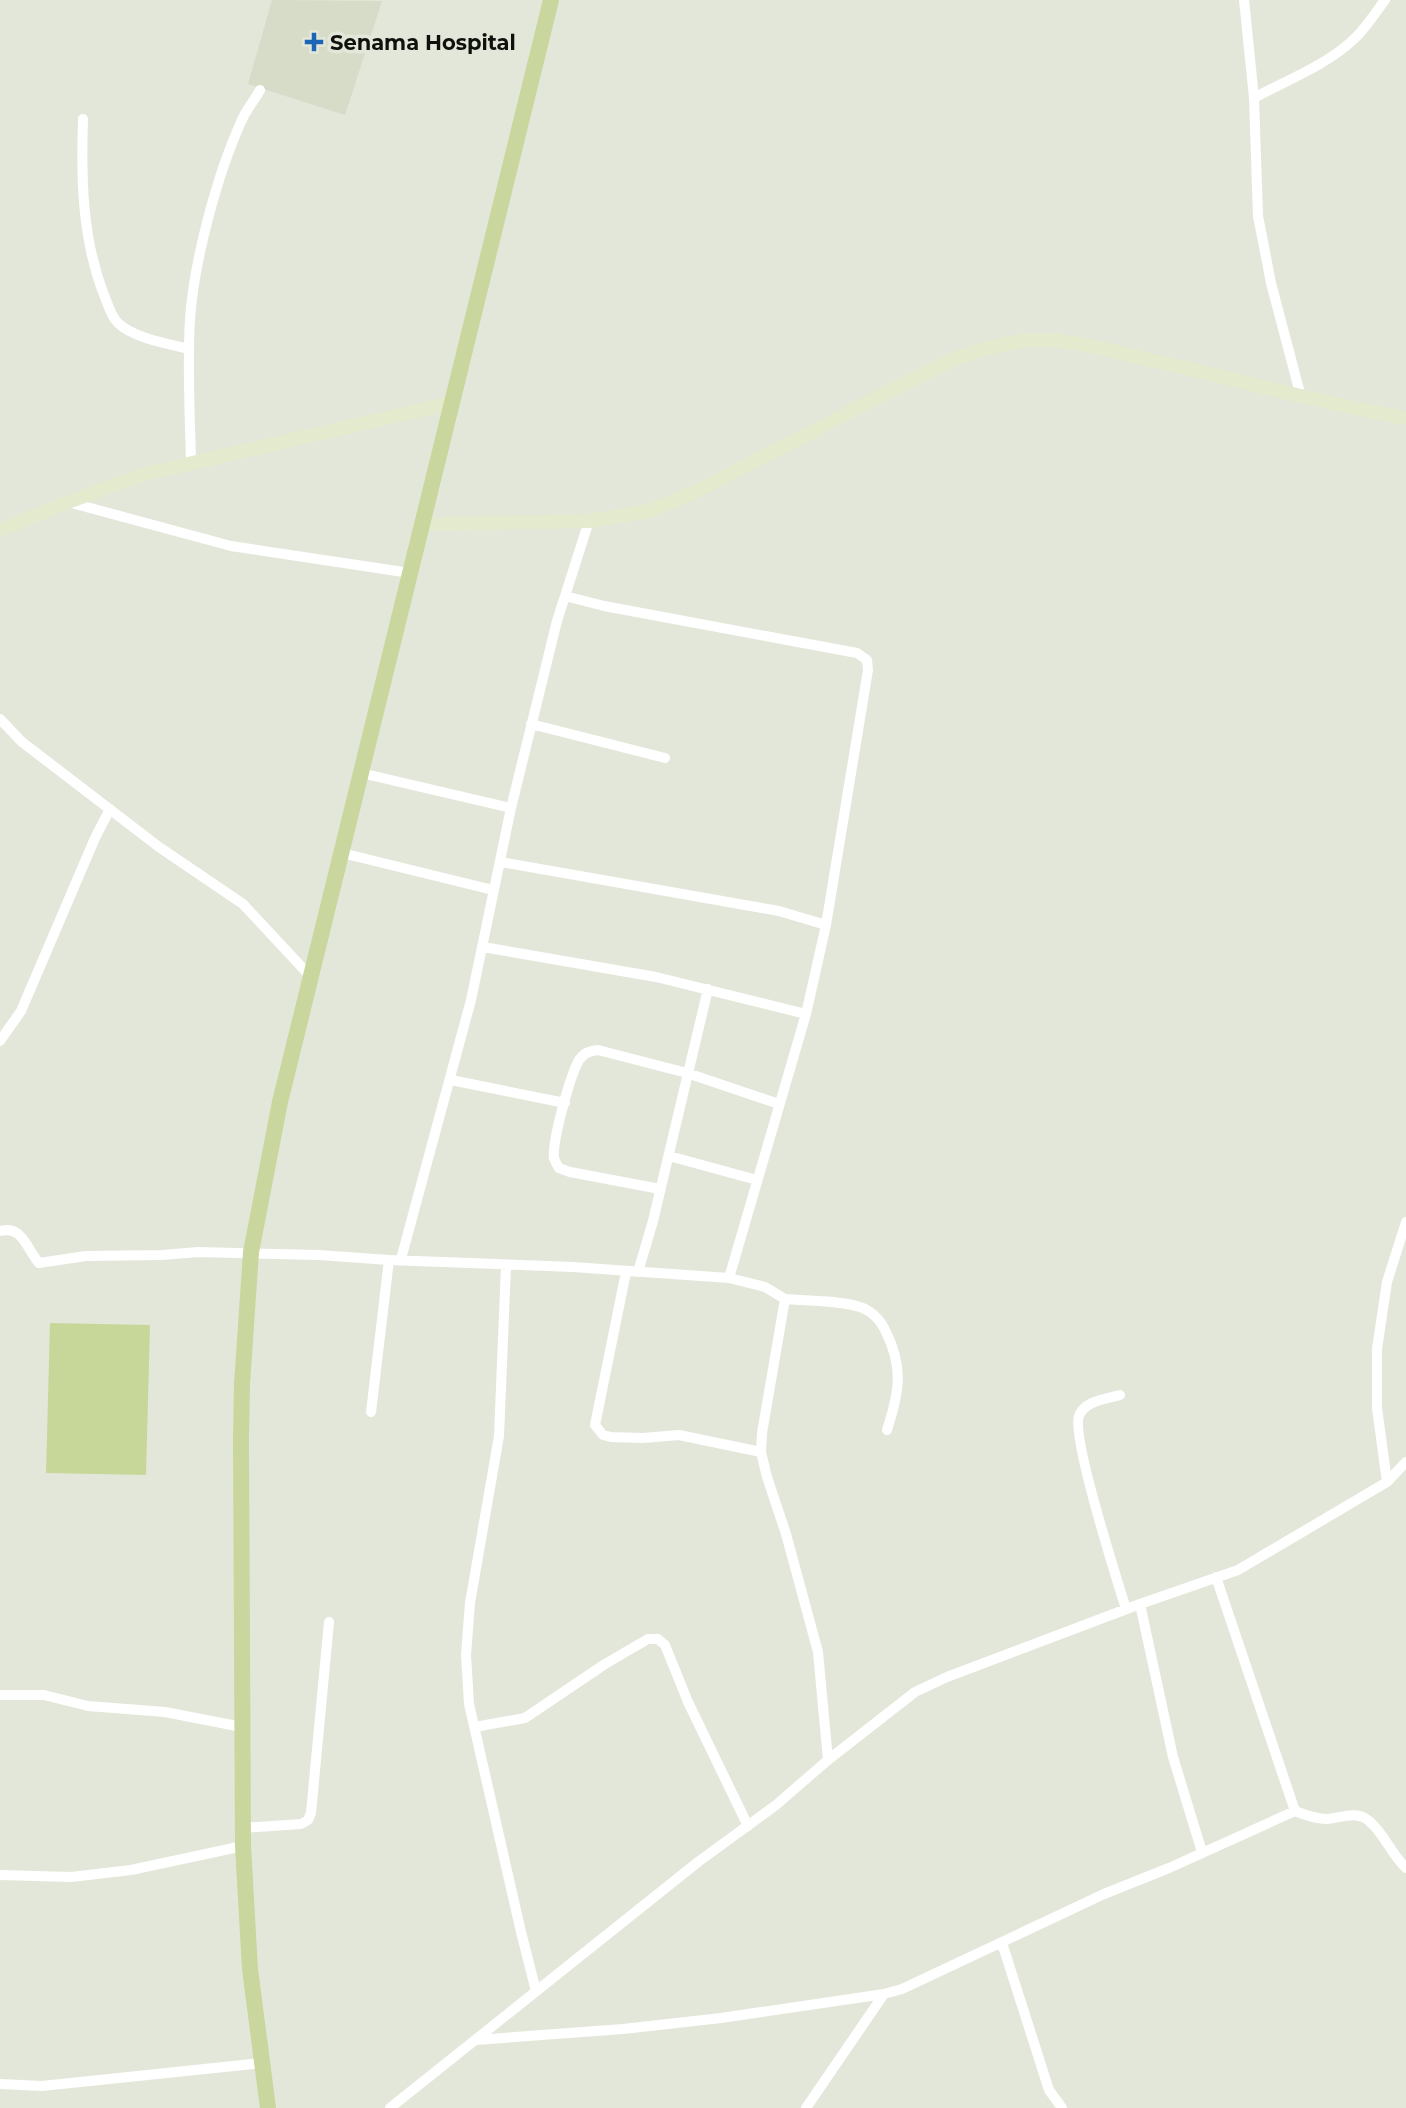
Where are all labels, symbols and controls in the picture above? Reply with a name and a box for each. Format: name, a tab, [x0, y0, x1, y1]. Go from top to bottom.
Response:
place label: Senama Hospital	[330, 30, 516, 55]
marker: Senama Hospital	[304, 32, 324, 52]

